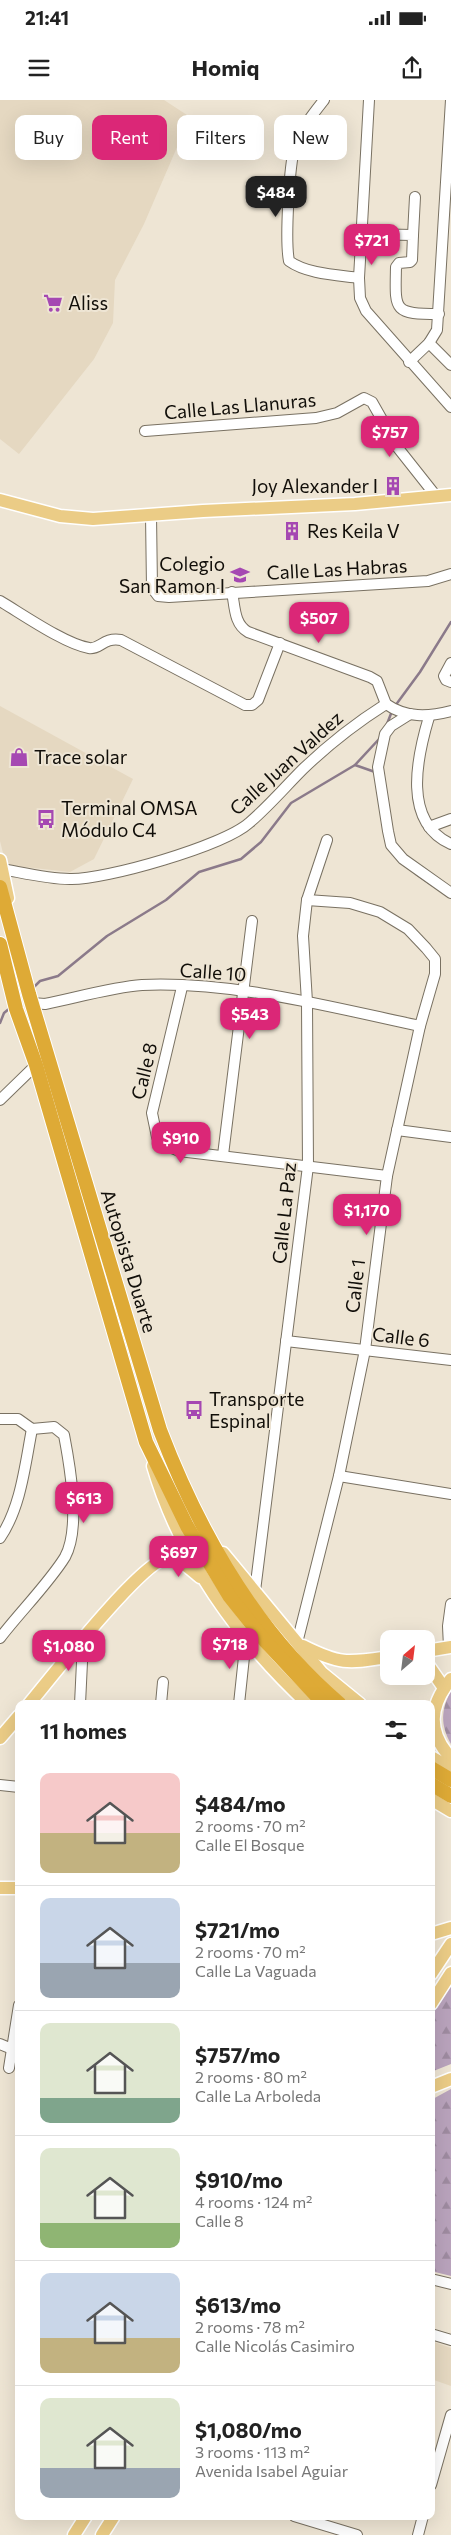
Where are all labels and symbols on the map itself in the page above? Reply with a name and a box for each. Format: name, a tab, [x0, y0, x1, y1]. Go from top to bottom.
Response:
pin: $484	[246, 176, 306, 218]
pin: $721	[342, 224, 402, 266]
place label: Aliss	[68, 291, 108, 314]
supermarket icon: Aliss	[42, 292, 64, 314]
street label: Calle Las Llanuras	[163, 387, 317, 424]
pin: $757	[360, 416, 420, 458]
place label: Joy Alexander I	[252, 474, 378, 497]
building icon: Joy Alexander I	[382, 475, 404, 497]
place label: Res Keila V	[307, 519, 400, 542]
building icon: Res Keila V	[281, 520, 303, 542]
place label: Colegio San Ramon I	[119, 552, 225, 597]
street label: Calle Las Habras	[266, 553, 408, 584]
school or university icon: Colegio San Ramon I	[229, 564, 251, 586]
pin: $507	[289, 602, 349, 644]
street label: Calle Juan Valdez	[224, 706, 347, 819]
place label: Trace solar	[34, 745, 128, 768]
shop icon: Trace solar	[8, 746, 30, 768]
place label: Terminal OMSA Módulo C4	[61, 796, 198, 841]
bus stop icon: Terminal OMSA Módulo C4	[35, 808, 57, 830]
street label: Calle 10	[179, 958, 247, 985]
pin: $543	[220, 998, 280, 1040]
street label: Calle 8	[126, 1040, 161, 1102]
pin: $910	[151, 1122, 211, 1164]
street label: Calle La Paz	[267, 1161, 300, 1265]
street label: Autopista Duarte	[97, 1187, 162, 1335]
pin: $1,170	[326, 1194, 408, 1236]
street label: Calle 1	[340, 1258, 369, 1314]
street label: Calle 6	[371, 1322, 431, 1351]
place label: Transporte Espinal	[209, 1387, 304, 1432]
bus stop icon: Transporte Espinal	[183, 1399, 205, 1421]
pin: $613	[54, 1482, 114, 1524]
pin: $697	[149, 1536, 209, 1578]
pin: $718	[200, 1628, 260, 1670]
pin: $1,080	[28, 1630, 110, 1672]
north arrow	[380, 1630, 435, 1685]

